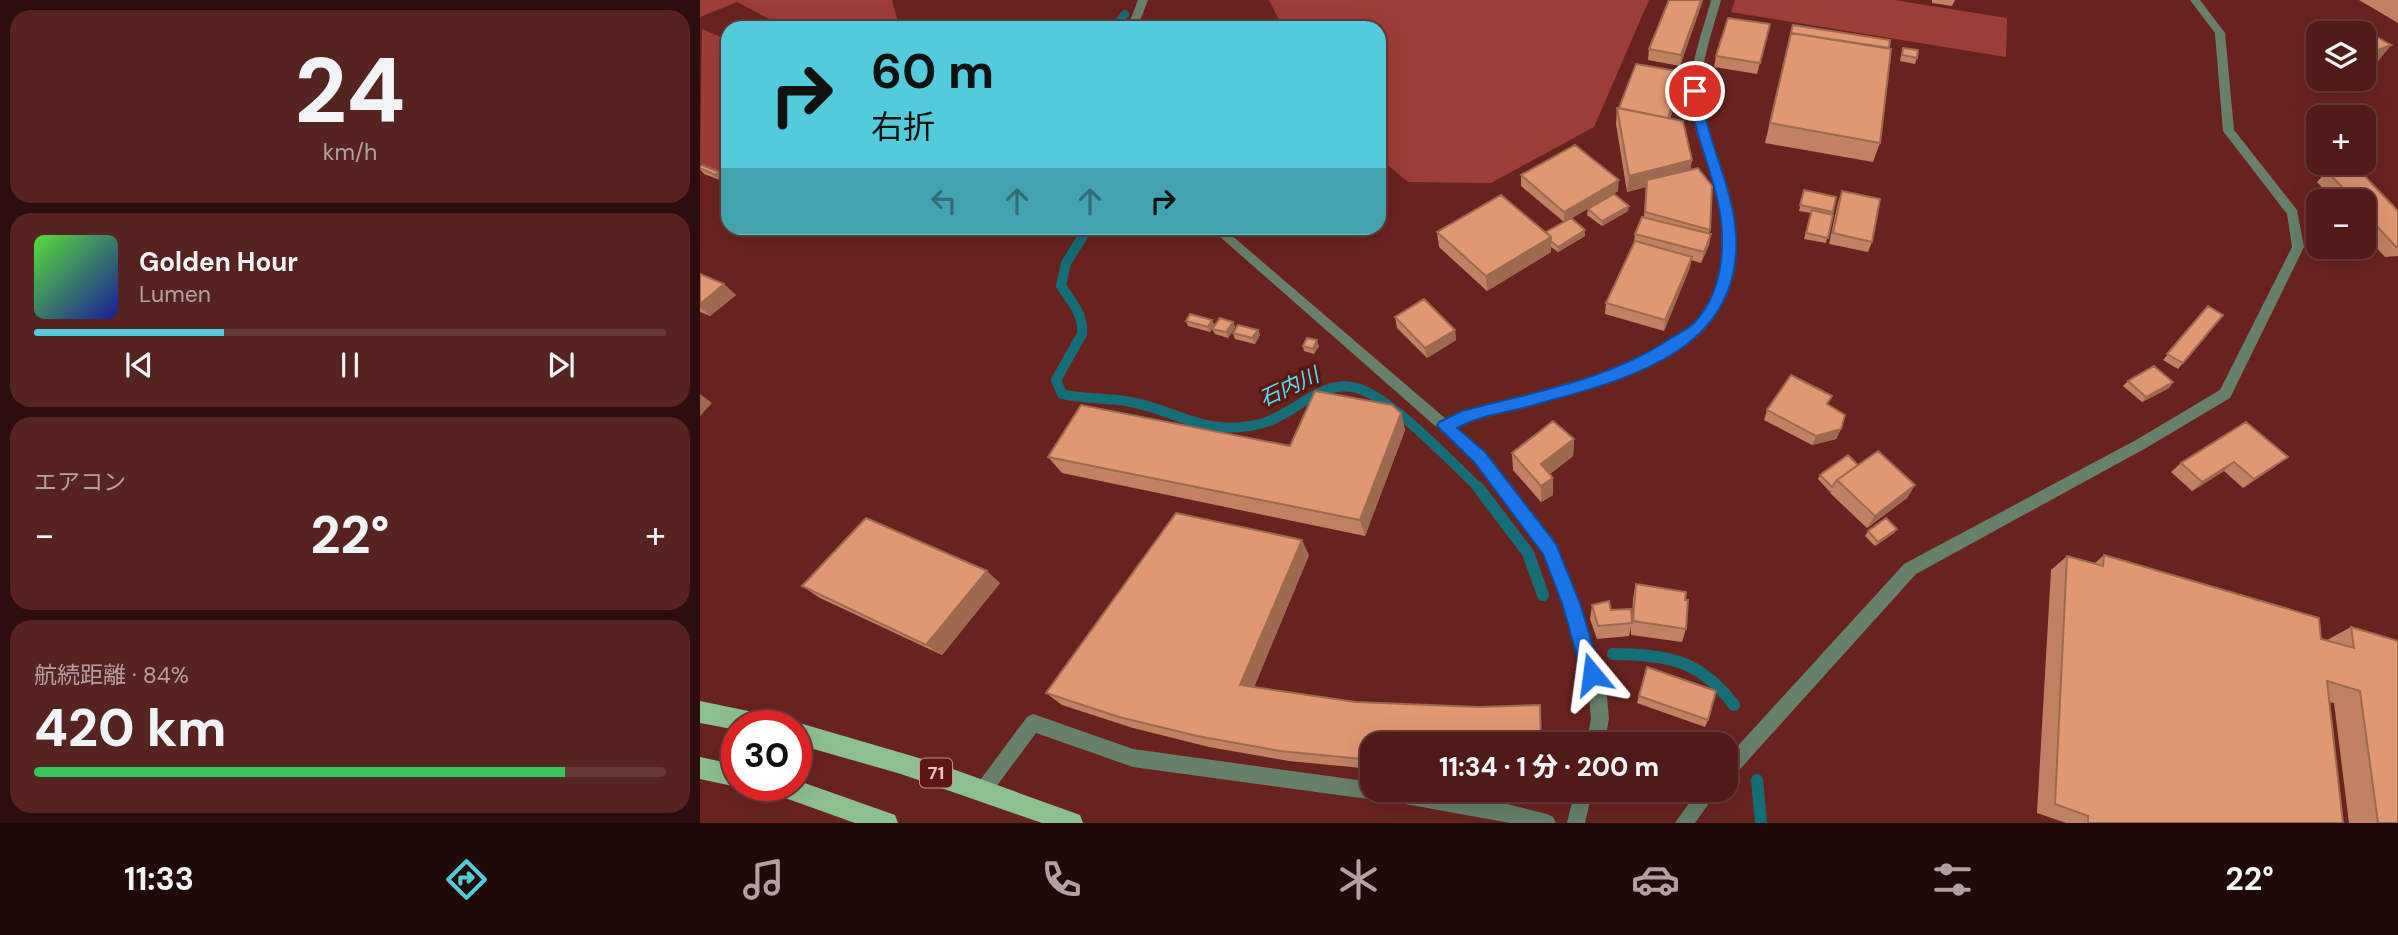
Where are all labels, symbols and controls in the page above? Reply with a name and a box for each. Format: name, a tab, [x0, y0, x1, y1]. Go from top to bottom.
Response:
map controls	[2306, 21, 2376, 259]
button: layers	[2306, 21, 2376, 91]
text: 24	[294, 32, 406, 150]
text: 60 m	[871, 39, 994, 103]
icon: right	[756, 49, 847, 140]
pin	[1665, 61, 1725, 121]
icon: arrive	[1676, 72, 1714, 110]
button: +	[2306, 105, 2376, 175]
text: 右折	[871, 106, 935, 148]
text: km/h	[323, 137, 377, 167]
icon: left	[925, 182, 963, 220]
icon: ahead	[998, 182, 1036, 220]
icon: ahead	[1071, 182, 1109, 220]
icon: right	[1144, 182, 1182, 220]
button: −	[2306, 189, 2376, 259]
text: Golden Hour	[139, 245, 298, 279]
text: Lumen	[139, 279, 211, 309]
icon: previous	[120, 346, 158, 384]
icon: pause	[331, 346, 369, 384]
icon: next	[542, 346, 580, 384]
water label: 石内川	[1255, 360, 1325, 413]
text: エアコン	[34, 467, 126, 497]
text: 22°	[310, 501, 390, 569]
text: −	[34, 510, 55, 560]
text: +	[645, 510, 666, 560]
position arrow	[1555, 637, 1629, 711]
text: 航続距離 · 84%	[34, 660, 189, 690]
text: 420 km	[34, 694, 226, 762]
speed limit sign: 30	[721, 710, 812, 801]
text: 11:34 · 1 分 · 200 m	[1439, 750, 1659, 784]
road number: 71	[920, 758, 952, 788]
icon: directions	[442, 855, 491, 904]
icon: music	[739, 855, 788, 904]
icon: phone	[1037, 855, 1086, 904]
icon: climate	[1334, 855, 1383, 904]
icon: car	[1631, 855, 1680, 904]
icon: filters	[1928, 855, 1977, 904]
text: 11:33	[124, 858, 194, 900]
text: 22°	[2225, 858, 2274, 900]

